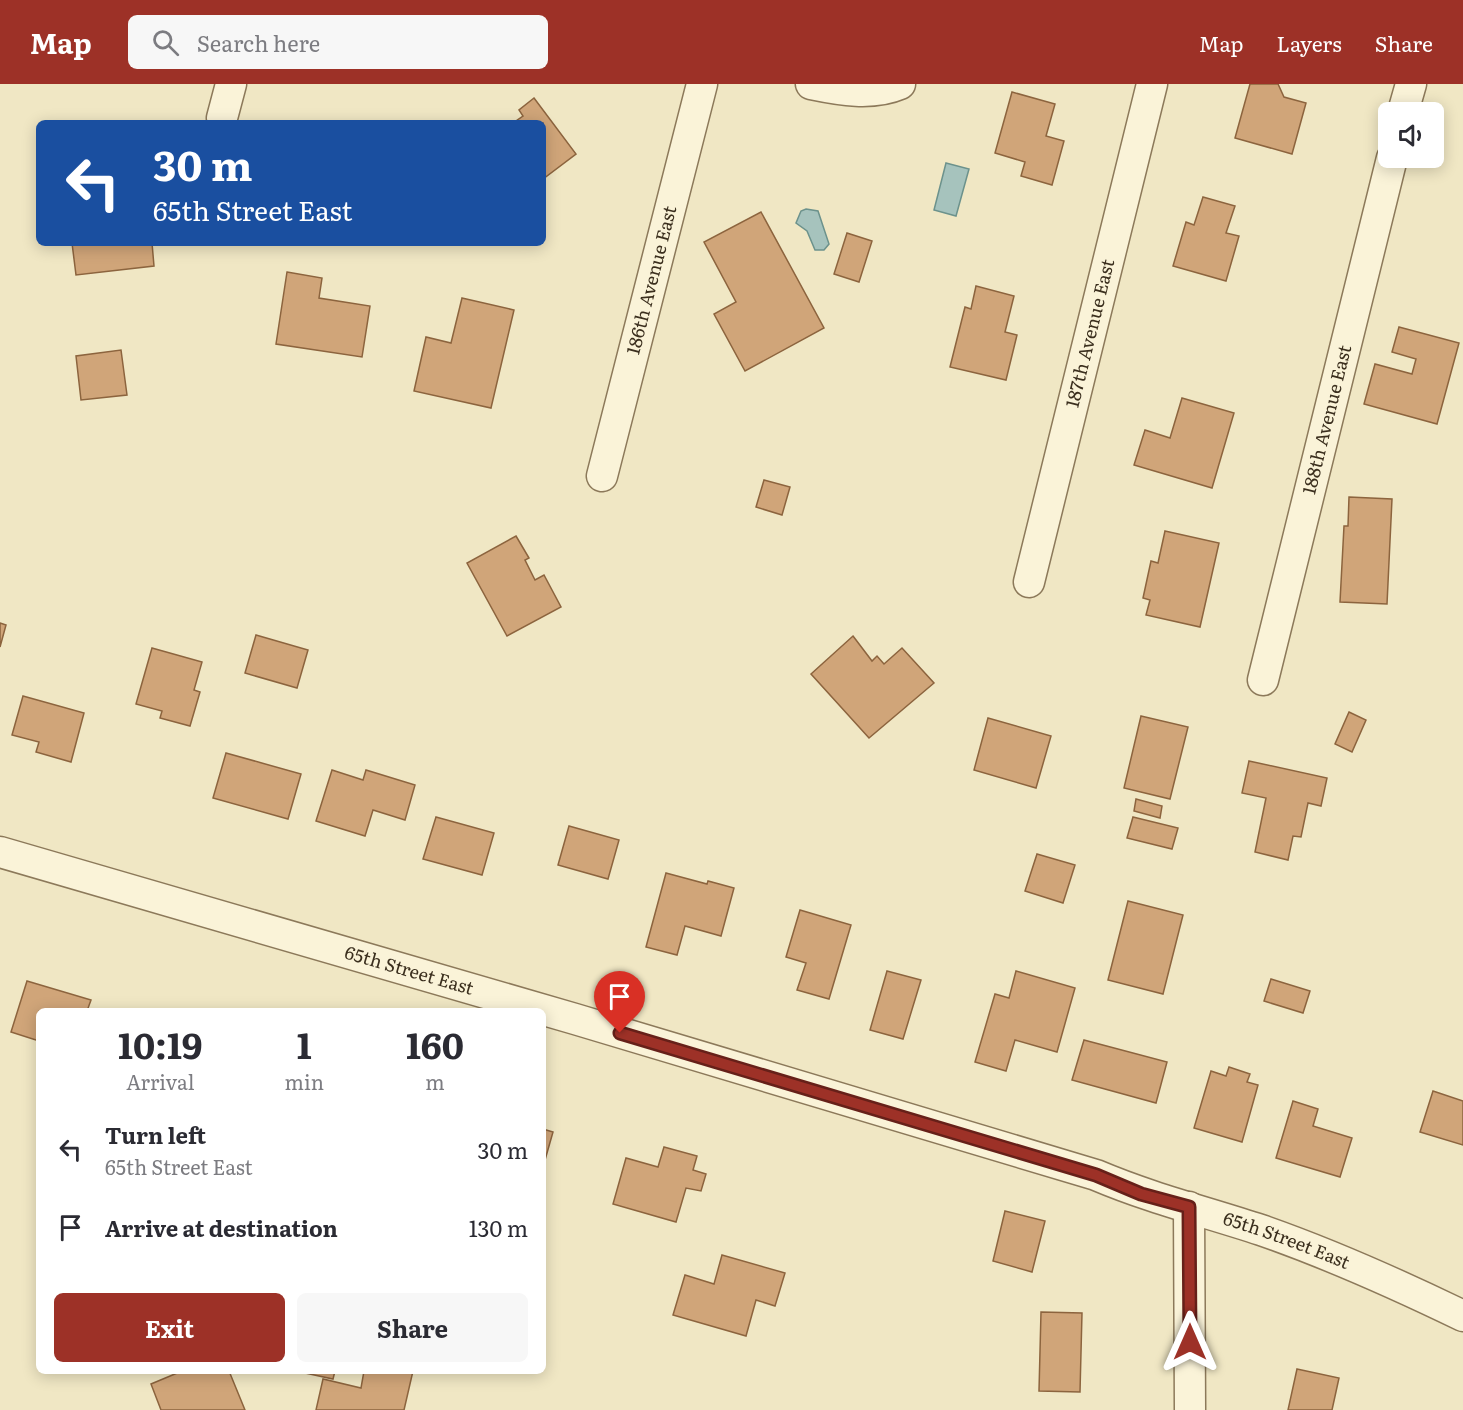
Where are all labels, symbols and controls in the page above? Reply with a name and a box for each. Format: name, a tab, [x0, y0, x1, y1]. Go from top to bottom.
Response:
search box	[128, 15, 548, 69]
text: Map	[30, 21, 92, 63]
icon: search	[149, 26, 182, 59]
text: Search here	[197, 26, 320, 59]
text: Map	[1199, 27, 1244, 58]
text: Layers	[1277, 27, 1342, 58]
text: Share	[1375, 27, 1433, 58]
map controls	[1378, 102, 1444, 168]
button: sound	[1378, 102, 1444, 168]
text: 30 m	[153, 132, 253, 194]
icon: left	[54, 144, 132, 222]
text: 65th Street East	[153, 189, 352, 229]
street label: 186th Avenue East	[619, 202, 683, 357]
street label: 187th Avenue East	[1058, 255, 1120, 410]
street label: 188th Avenue East	[1294, 341, 1357, 497]
street label: 65th Street East	[342, 938, 478, 1001]
pin	[594, 971, 645, 1033]
icon: arrive	[603, 980, 636, 1013]
text: 10:19	[118, 1017, 203, 1070]
text: 1	[297, 1017, 312, 1070]
text: 160	[406, 1017, 464, 1070]
text: Arrival	[126, 1066, 194, 1096]
text: min	[285, 1066, 324, 1096]
text: m	[425, 1066, 445, 1096]
text: Turn left	[105, 1118, 206, 1151]
icon: left	[54, 1133, 87, 1166]
text: 30 m	[478, 1133, 528, 1166]
text: 65th Street East	[105, 1151, 253, 1181]
street label: 65th Street East	[1220, 1204, 1355, 1275]
icon: arrive	[54, 1211, 87, 1244]
text: Arrive at destination	[105, 1211, 338, 1244]
text: 130 m	[469, 1211, 528, 1244]
button: Exit	[54, 1293, 285, 1362]
button: Share	[297, 1293, 528, 1362]
position arrow	[1158, 1310, 1222, 1374]

